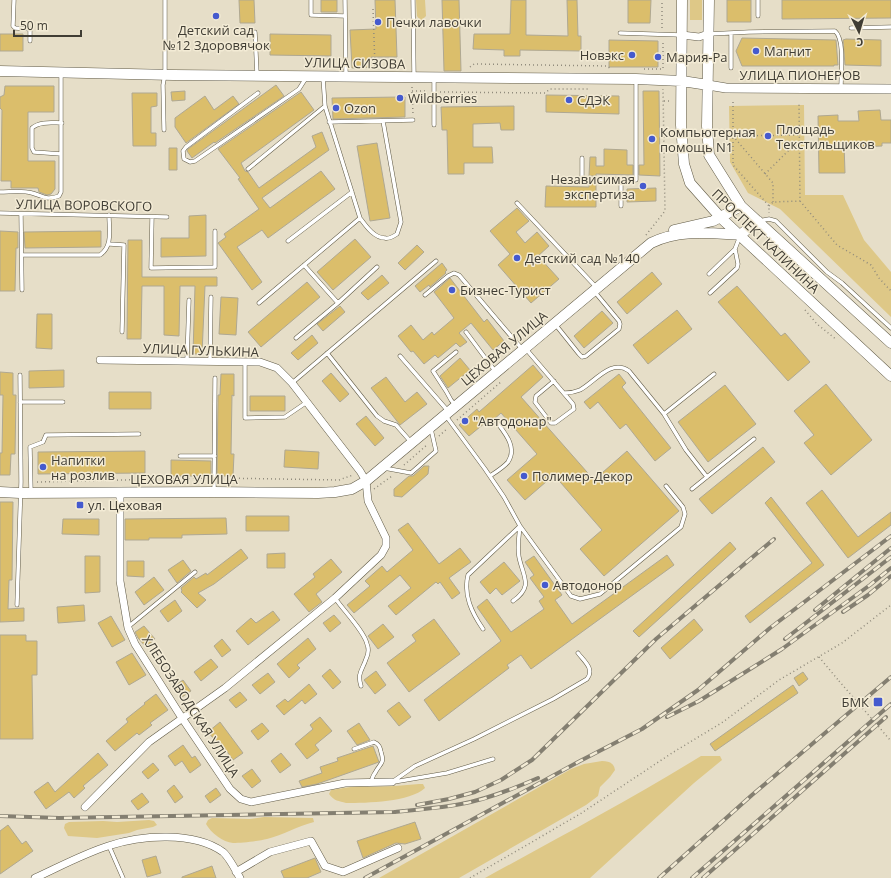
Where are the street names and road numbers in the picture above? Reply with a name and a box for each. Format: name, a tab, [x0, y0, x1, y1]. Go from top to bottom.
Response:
street label: УЛИЦА СИЗОВА	[305, 53, 406, 73]
street label: УЛИЦА ПИОНЕРОВ	[740, 66, 860, 84]
street label: ПРОСПЕКТ КАЛИНИНА	[708, 185, 824, 298]
street label: УЛИЦА ВОРОВСКОГО	[16, 195, 152, 215]
street label: ЦЕХОВАЯ УЛИЦА	[457, 306, 552, 389]
street label: УЛИЦА ГУЛЬКИНА	[143, 339, 260, 361]
street label: ЦЕХОВАЯ УЛИЦА	[130, 470, 239, 488]
street label: ХЛЕБОЗАВОДСКАЯ УЛИЦА	[138, 632, 244, 781]

